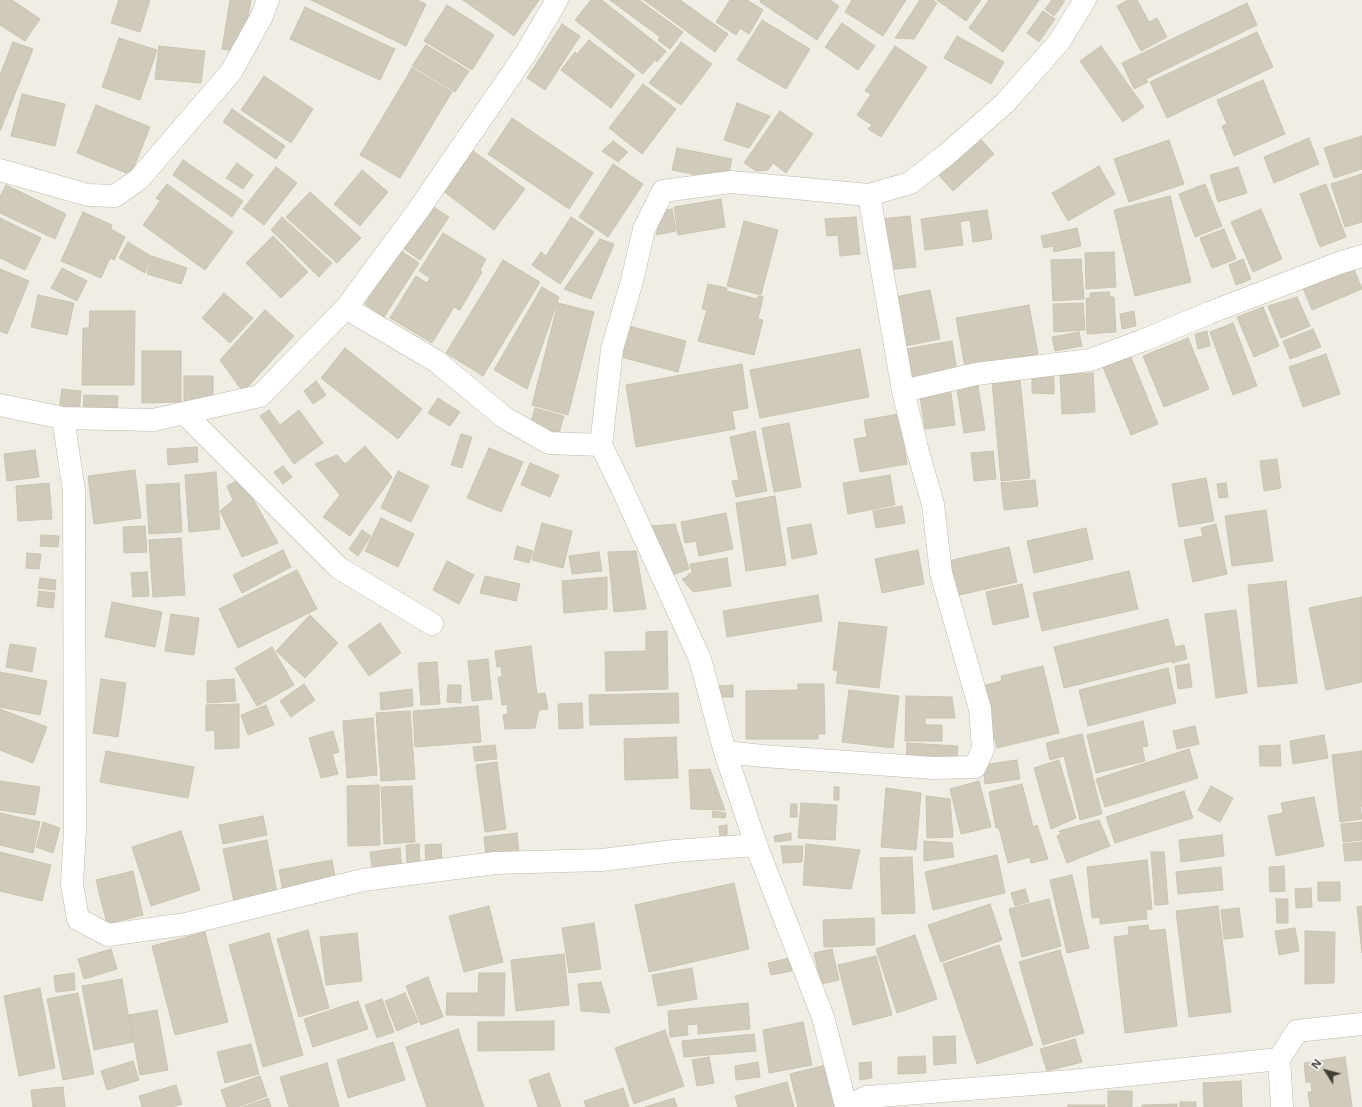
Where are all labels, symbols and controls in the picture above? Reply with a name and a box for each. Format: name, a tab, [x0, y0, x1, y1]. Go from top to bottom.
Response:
north arrow	[1306, 1051, 1346, 1091]
text: N	[1307, 1056, 1325, 1072]

